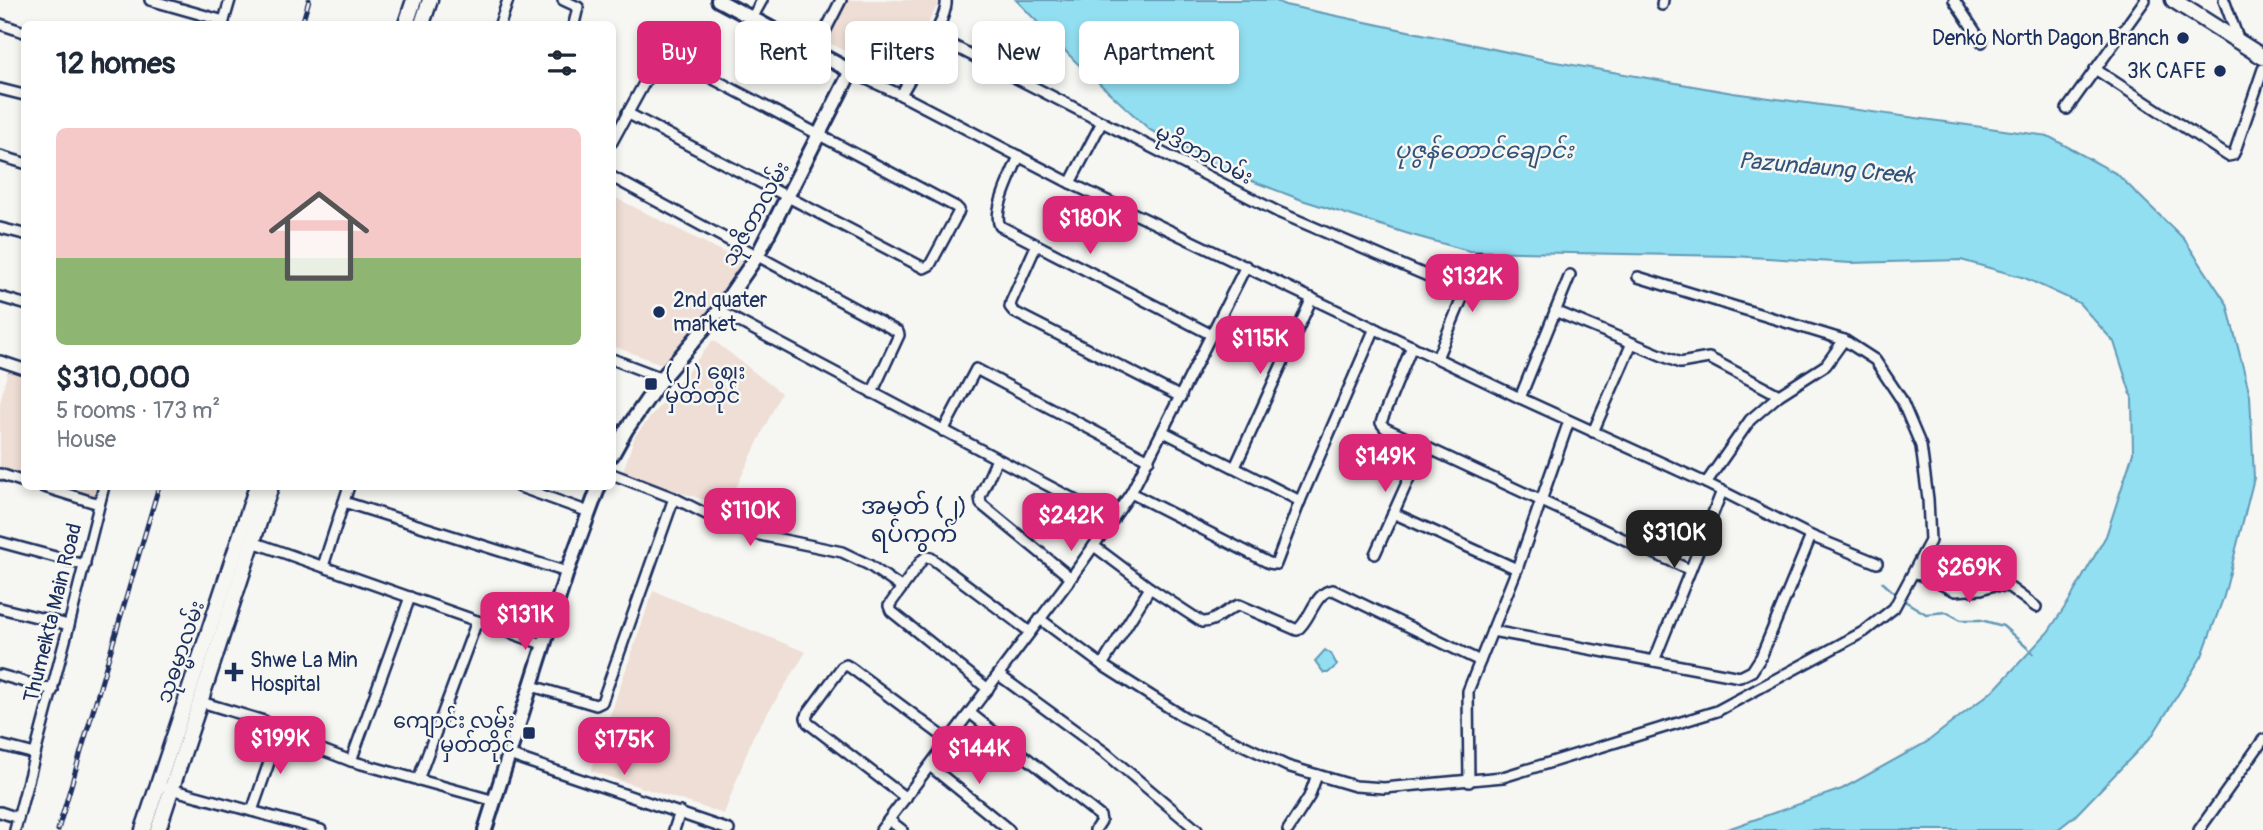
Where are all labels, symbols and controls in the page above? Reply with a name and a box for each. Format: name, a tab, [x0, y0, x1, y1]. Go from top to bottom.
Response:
chip: Buy	[637, 21, 721, 84]
chip: Rent	[735, 21, 831, 84]
chip: Filters	[845, 21, 958, 84]
chip: New	[972, 21, 1065, 84]
chip: Apartment	[1079, 21, 1239, 84]
place label: Denko North Dagon Branch	[1932, 25, 2169, 52]
marker: Denko North Dagon Branch	[2175, 30, 2191, 46]
icon: filters	[543, 44, 581, 82]
text: 12 homes	[56, 45, 175, 82]
place label: 3K CAFE	[2127, 58, 2206, 85]
marker: 3K CAFE	[2212, 63, 2228, 79]
street label: မုဒိတာလမ်း	[1149, 116, 1259, 194]
water label: ပုဇွန်တောင်ချောင်း	[1395, 134, 1575, 169]
water label: Pazundaung Creek	[1737, 146, 1917, 190]
street label: သုဇိတာလမ်း	[713, 155, 799, 273]
icon: home	[256, 173, 382, 299]
pin: $180K	[1041, 196, 1139, 256]
text: $180K	[1059, 204, 1121, 233]
pin: $132K	[1423, 254, 1521, 314]
text: $132K	[1441, 262, 1503, 291]
place label: 2nd quater market	[673, 287, 768, 338]
marker: 2nd quater market	[651, 304, 667, 320]
pin: $115K	[1211, 316, 1309, 376]
text: $115K	[1232, 324, 1288, 353]
text: $310,000	[56, 359, 190, 396]
place label: ( ၂ ) ဈေး မှတ်တိုင်	[665, 359, 745, 413]
marker: ( ၂ ) ဈေး မှတ်တိုင်	[643, 376, 659, 392]
text: 5 rooms · 173 m²	[56, 396, 220, 425]
text: House	[56, 425, 116, 454]
pin: $149K	[1336, 434, 1434, 494]
text: $149K	[1355, 442, 1415, 471]
pin: $110K	[701, 489, 799, 548]
district label: အမှတ် (၂) ရပ်ကွက်	[861, 490, 967, 553]
pin: $242K	[1022, 494, 1120, 553]
text: $110K	[720, 496, 780, 525]
text: $242K	[1038, 501, 1104, 530]
pin: $310K	[1625, 510, 1723, 570]
text: $310K	[1642, 518, 1706, 547]
street label: Thumeikta Main Road	[18, 520, 88, 706]
pin: $269K	[1920, 546, 2018, 605]
text: $269K	[1937, 553, 2001, 582]
pin: $131K	[476, 592, 574, 652]
street label: သုဓမ္မာလမ်း	[148, 596, 214, 708]
text: $131K	[496, 600, 554, 629]
place label: Shwe La Min Hospital	[250, 647, 358, 698]
marker: Shwe La Min Hospital	[224, 662, 244, 682]
place label: ကျောင်း လမ်း မှတ်တိုင်	[393, 705, 515, 762]
pin: $199K	[231, 716, 329, 776]
pin: $175K	[575, 718, 673, 777]
text: $199K	[250, 724, 310, 753]
marker: ကျောင်း လမ်း မှတ်တိုင်	[521, 725, 537, 741]
text: $175K	[594, 725, 654, 754]
pin: $144K	[930, 726, 1028, 786]
text: $144K	[948, 734, 1010, 763]

